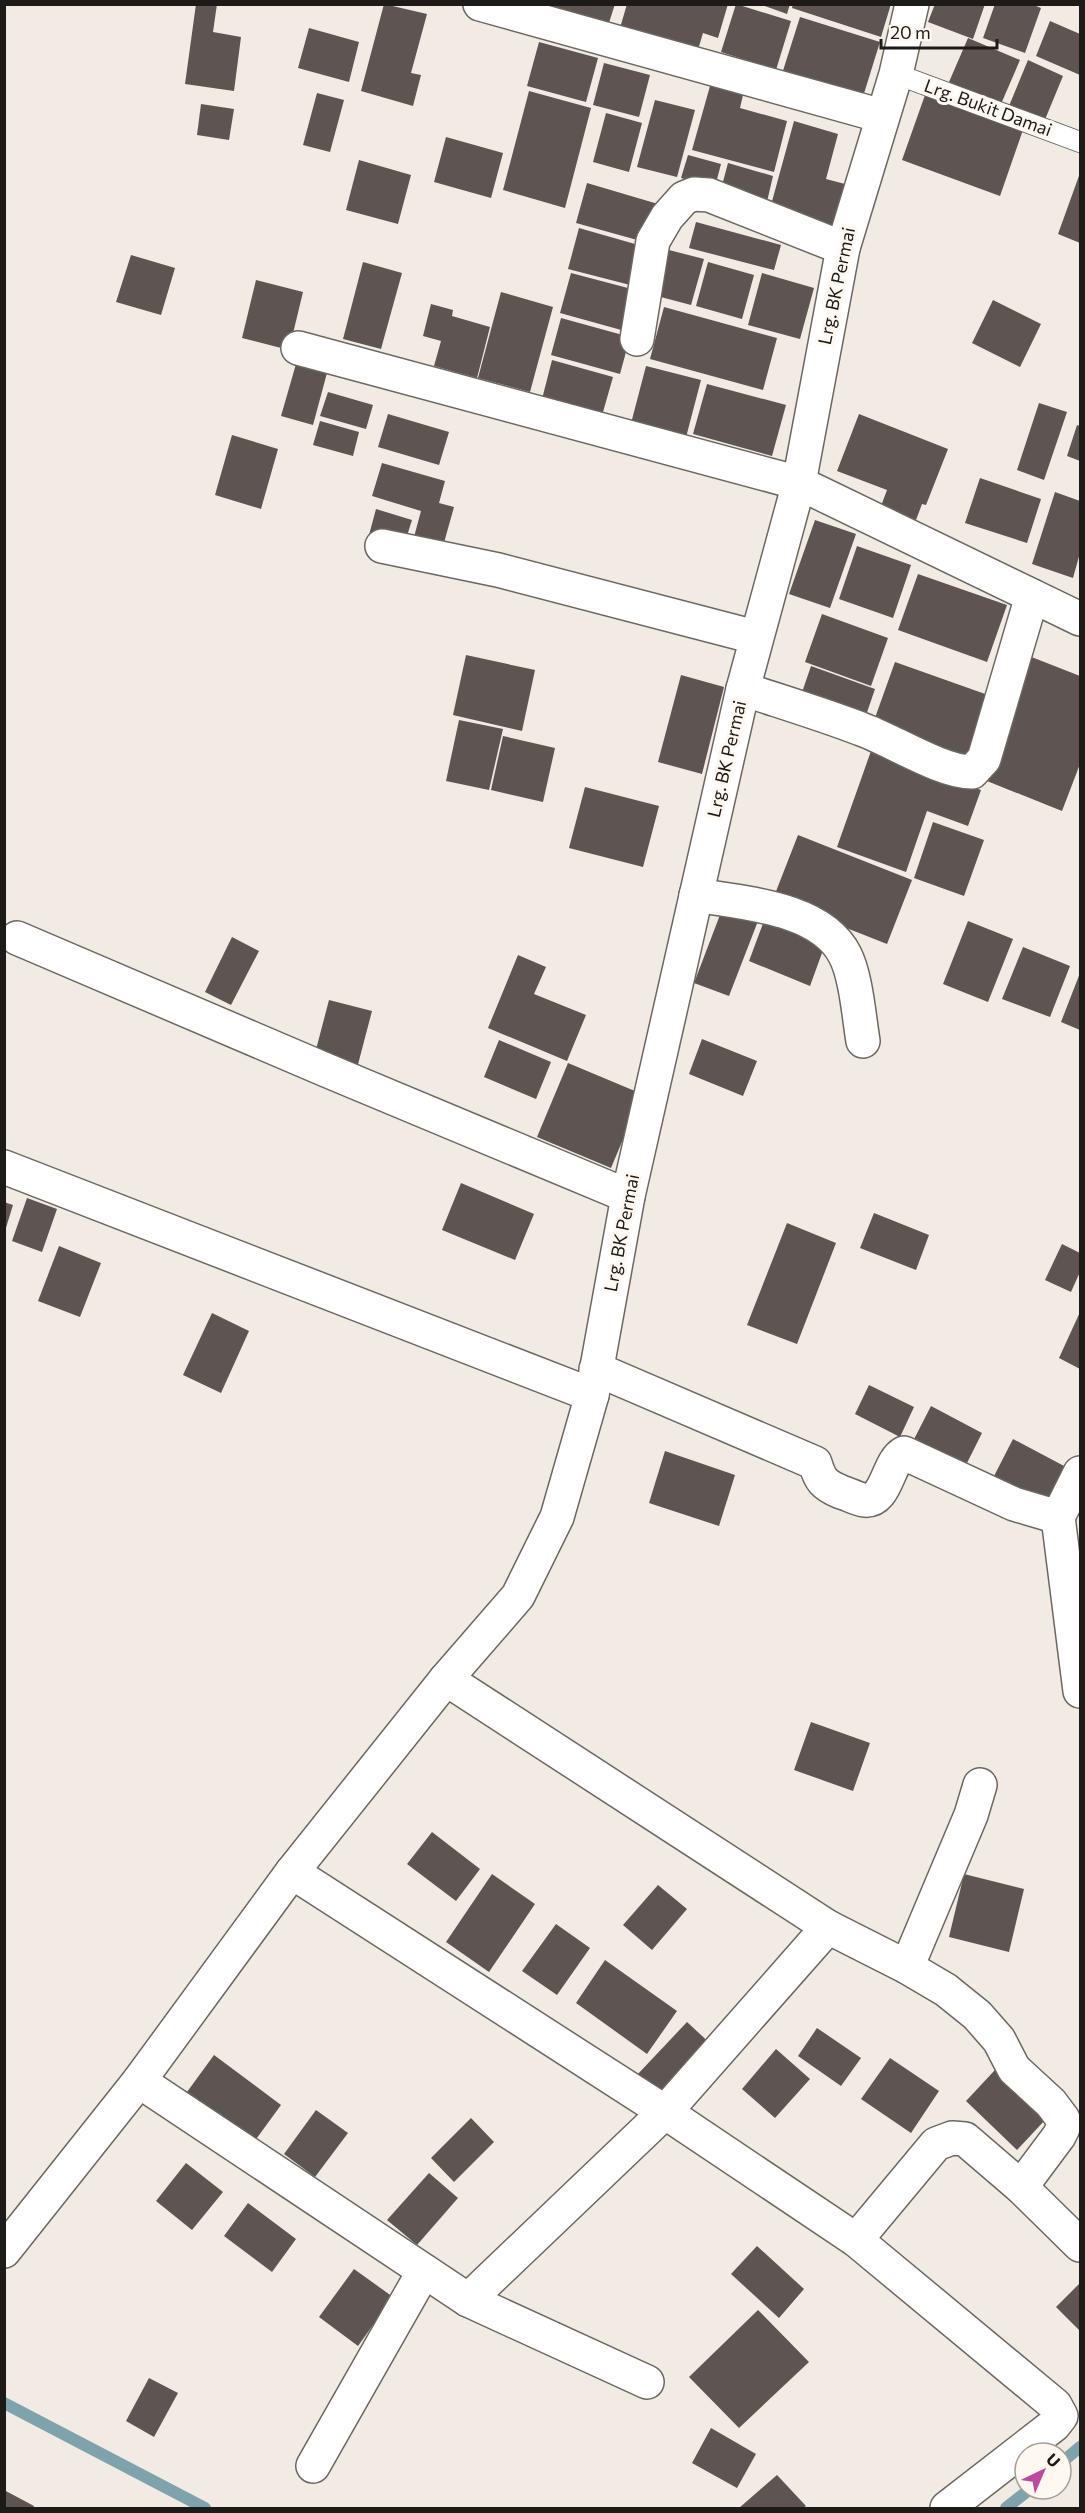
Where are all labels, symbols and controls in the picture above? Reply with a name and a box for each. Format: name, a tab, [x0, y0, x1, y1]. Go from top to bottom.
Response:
scale bar	[881, 12, 996, 50]
text: 20 m	[890, 21, 931, 43]
street label: Lrg. Bukit Damai	[922, 74, 1055, 140]
street label: Lrg. BK Permai	[813, 225, 859, 347]
street label: Lrg. BK Permai	[702, 698, 750, 819]
street label: Lrg. BK Permai	[599, 1172, 643, 1294]
north arrow	[1013, 2441, 1073, 2501]
text: U	[1043, 2449, 1065, 2471]

